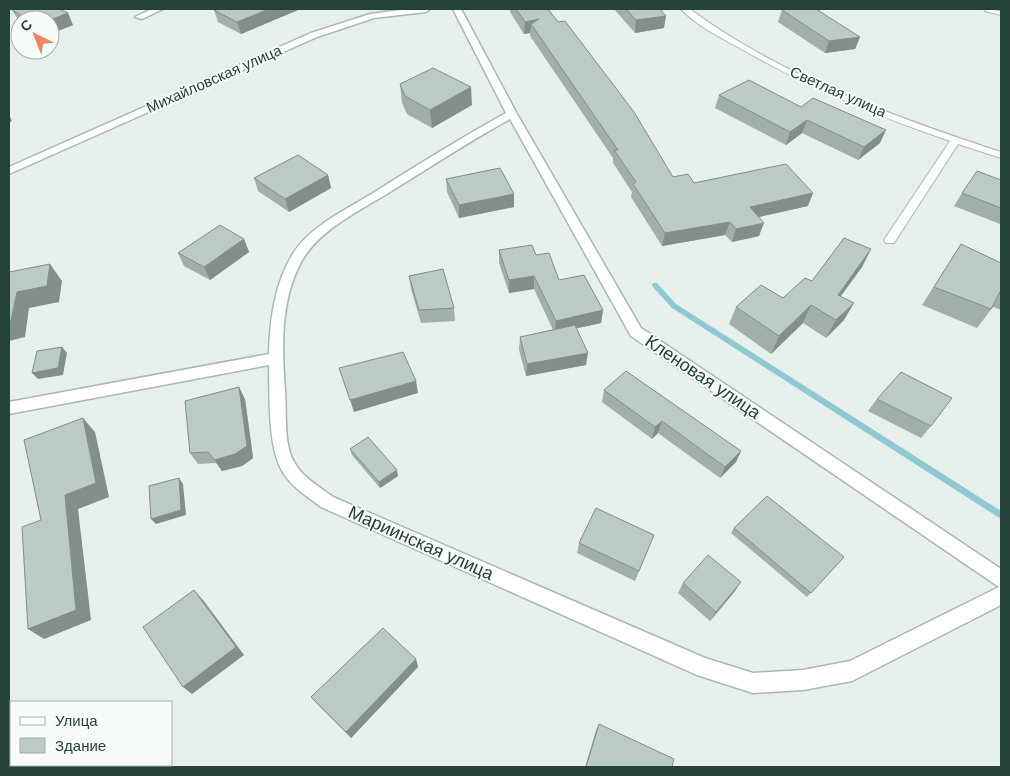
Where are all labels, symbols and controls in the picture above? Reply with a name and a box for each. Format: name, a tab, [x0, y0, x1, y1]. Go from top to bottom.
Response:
north arrow	[10, 10, 60, 60]
text: С	[17, 16, 35, 35]
street label: Михайловская улица	[144, 41, 285, 116]
street label: Светлая улица	[787, 63, 890, 121]
street label: Кленовая улица	[642, 331, 765, 423]
street label: Мариинская улица	[345, 502, 498, 584]
legend	[10, 701, 172, 766]
text: Улица	[55, 712, 98, 729]
text: Здание	[55, 737, 106, 754]

